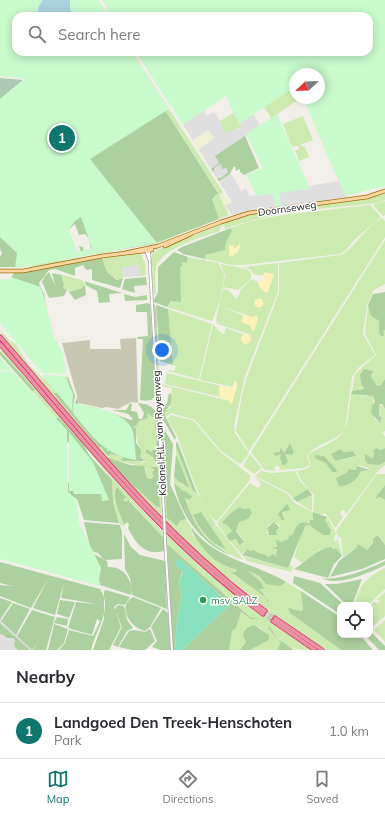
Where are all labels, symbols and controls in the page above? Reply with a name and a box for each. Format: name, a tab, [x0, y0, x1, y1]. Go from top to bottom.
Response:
search box	[12, 12, 373, 56]
icon: search	[26, 23, 48, 45]
text: Search here	[58, 25, 140, 44]
north arrow	[289, 68, 325, 104]
pin: 1	[49, 123, 75, 153]
street label: Doornseweg	[257, 198, 317, 219]
your location	[152, 340, 172, 360]
street label: Kolonel H.L. van Royenweg	[150, 370, 169, 496]
place label: msv SALZ	[211, 594, 258, 607]
marker: msv SALZ	[198, 595, 208, 605]
map controls	[337, 602, 373, 638]
button: locate	[337, 602, 373, 638]
text: Nearby	[16, 666, 75, 687]
text: Landgoed Den Treek-Henschoten	[54, 713, 292, 732]
text: 1	[25, 723, 33, 739]
text: 1.0 km	[329, 723, 369, 739]
text: Park	[54, 732, 81, 748]
tab: Map	[47, 768, 69, 806]
tab: Directions	[163, 768, 213, 806]
tab: Saved	[307, 768, 338, 806]

